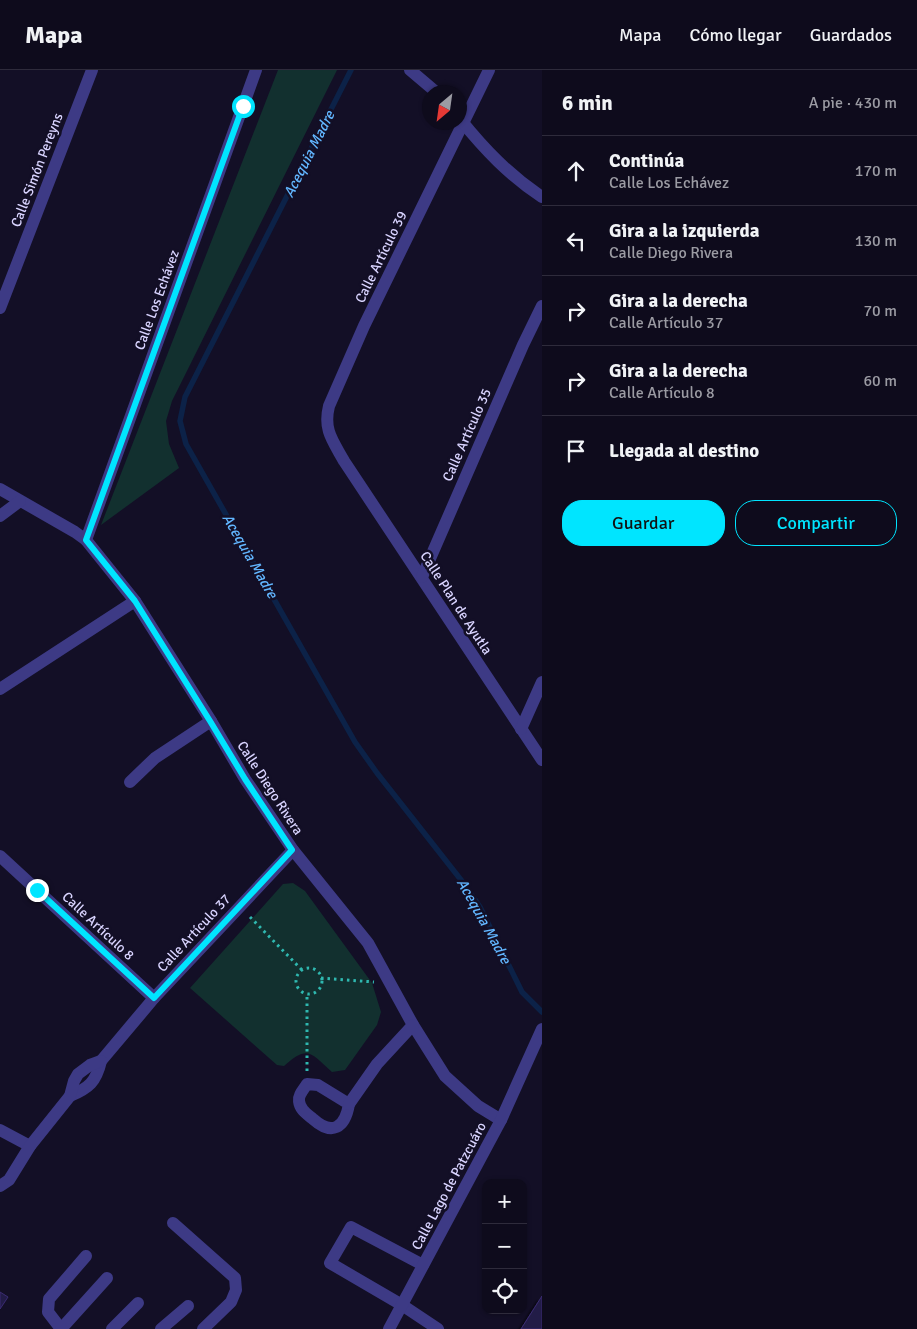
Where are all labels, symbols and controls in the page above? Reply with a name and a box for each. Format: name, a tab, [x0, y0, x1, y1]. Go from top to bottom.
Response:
text: Mapa	[25, 20, 83, 50]
text: Mapa	[619, 24, 661, 46]
text: Cómo llegar	[689, 24, 782, 46]
text: Guardados	[810, 24, 892, 46]
north arrow	[422, 85, 467, 130]
text: 6 min	[562, 90, 613, 116]
text: A pie · 430 m	[809, 93, 897, 113]
route start	[232, 95, 255, 118]
water label: Acequia Madre	[279, 106, 339, 200]
street label: Calle Simón Pereyns	[7, 111, 67, 229]
text: Continúa	[609, 149, 684, 173]
icon: ahead	[562, 157, 590, 185]
text: 170 m	[855, 161, 897, 181]
text: Calle Los Echávez	[609, 173, 729, 193]
street label: Calle Artículo 39	[351, 208, 411, 306]
text: Gira a la izquierda	[609, 219, 759, 243]
icon: left	[562, 227, 590, 255]
text: 130 m	[855, 231, 897, 251]
text: Calle Diego Rivera	[609, 243, 733, 263]
street label: Calle Los Echávez	[131, 248, 183, 352]
text: Gira a la derecha	[609, 289, 748, 313]
icon: right	[562, 297, 590, 325]
text: 70 m	[863, 301, 897, 321]
text: Calle Artículo 37	[609, 313, 723, 333]
text: Gira a la derecha	[609, 359, 748, 383]
icon: right	[562, 367, 590, 395]
text: 60 m	[863, 371, 897, 391]
text: Calle Artículo 8	[609, 383, 715, 403]
street label: Calle Artículo 35	[439, 386, 495, 484]
icon: arrive	[562, 437, 590, 465]
text: Llegada al destino	[609, 439, 759, 463]
button: Guardar	[562, 500, 725, 546]
button: Compartir	[735, 500, 897, 546]
water label: Acequia Madre	[218, 510, 282, 603]
street label: Calle Plan de Ayutla	[416, 548, 496, 658]
street label: Calle Diego Rivera	[233, 738, 307, 838]
water label: Acequia Madre	[453, 875, 516, 968]
route end	[26, 879, 49, 902]
street label: Calle Artículo 8	[58, 888, 138, 964]
street label: Calle Artículo 37	[154, 891, 234, 975]
street label: Calle Lago de Patzcuáro	[408, 1119, 490, 1253]
map controls	[482, 1179, 527, 1314]
button: +	[482, 1179, 527, 1224]
button: −	[482, 1224, 527, 1269]
button: locate	[482, 1269, 527, 1314]

